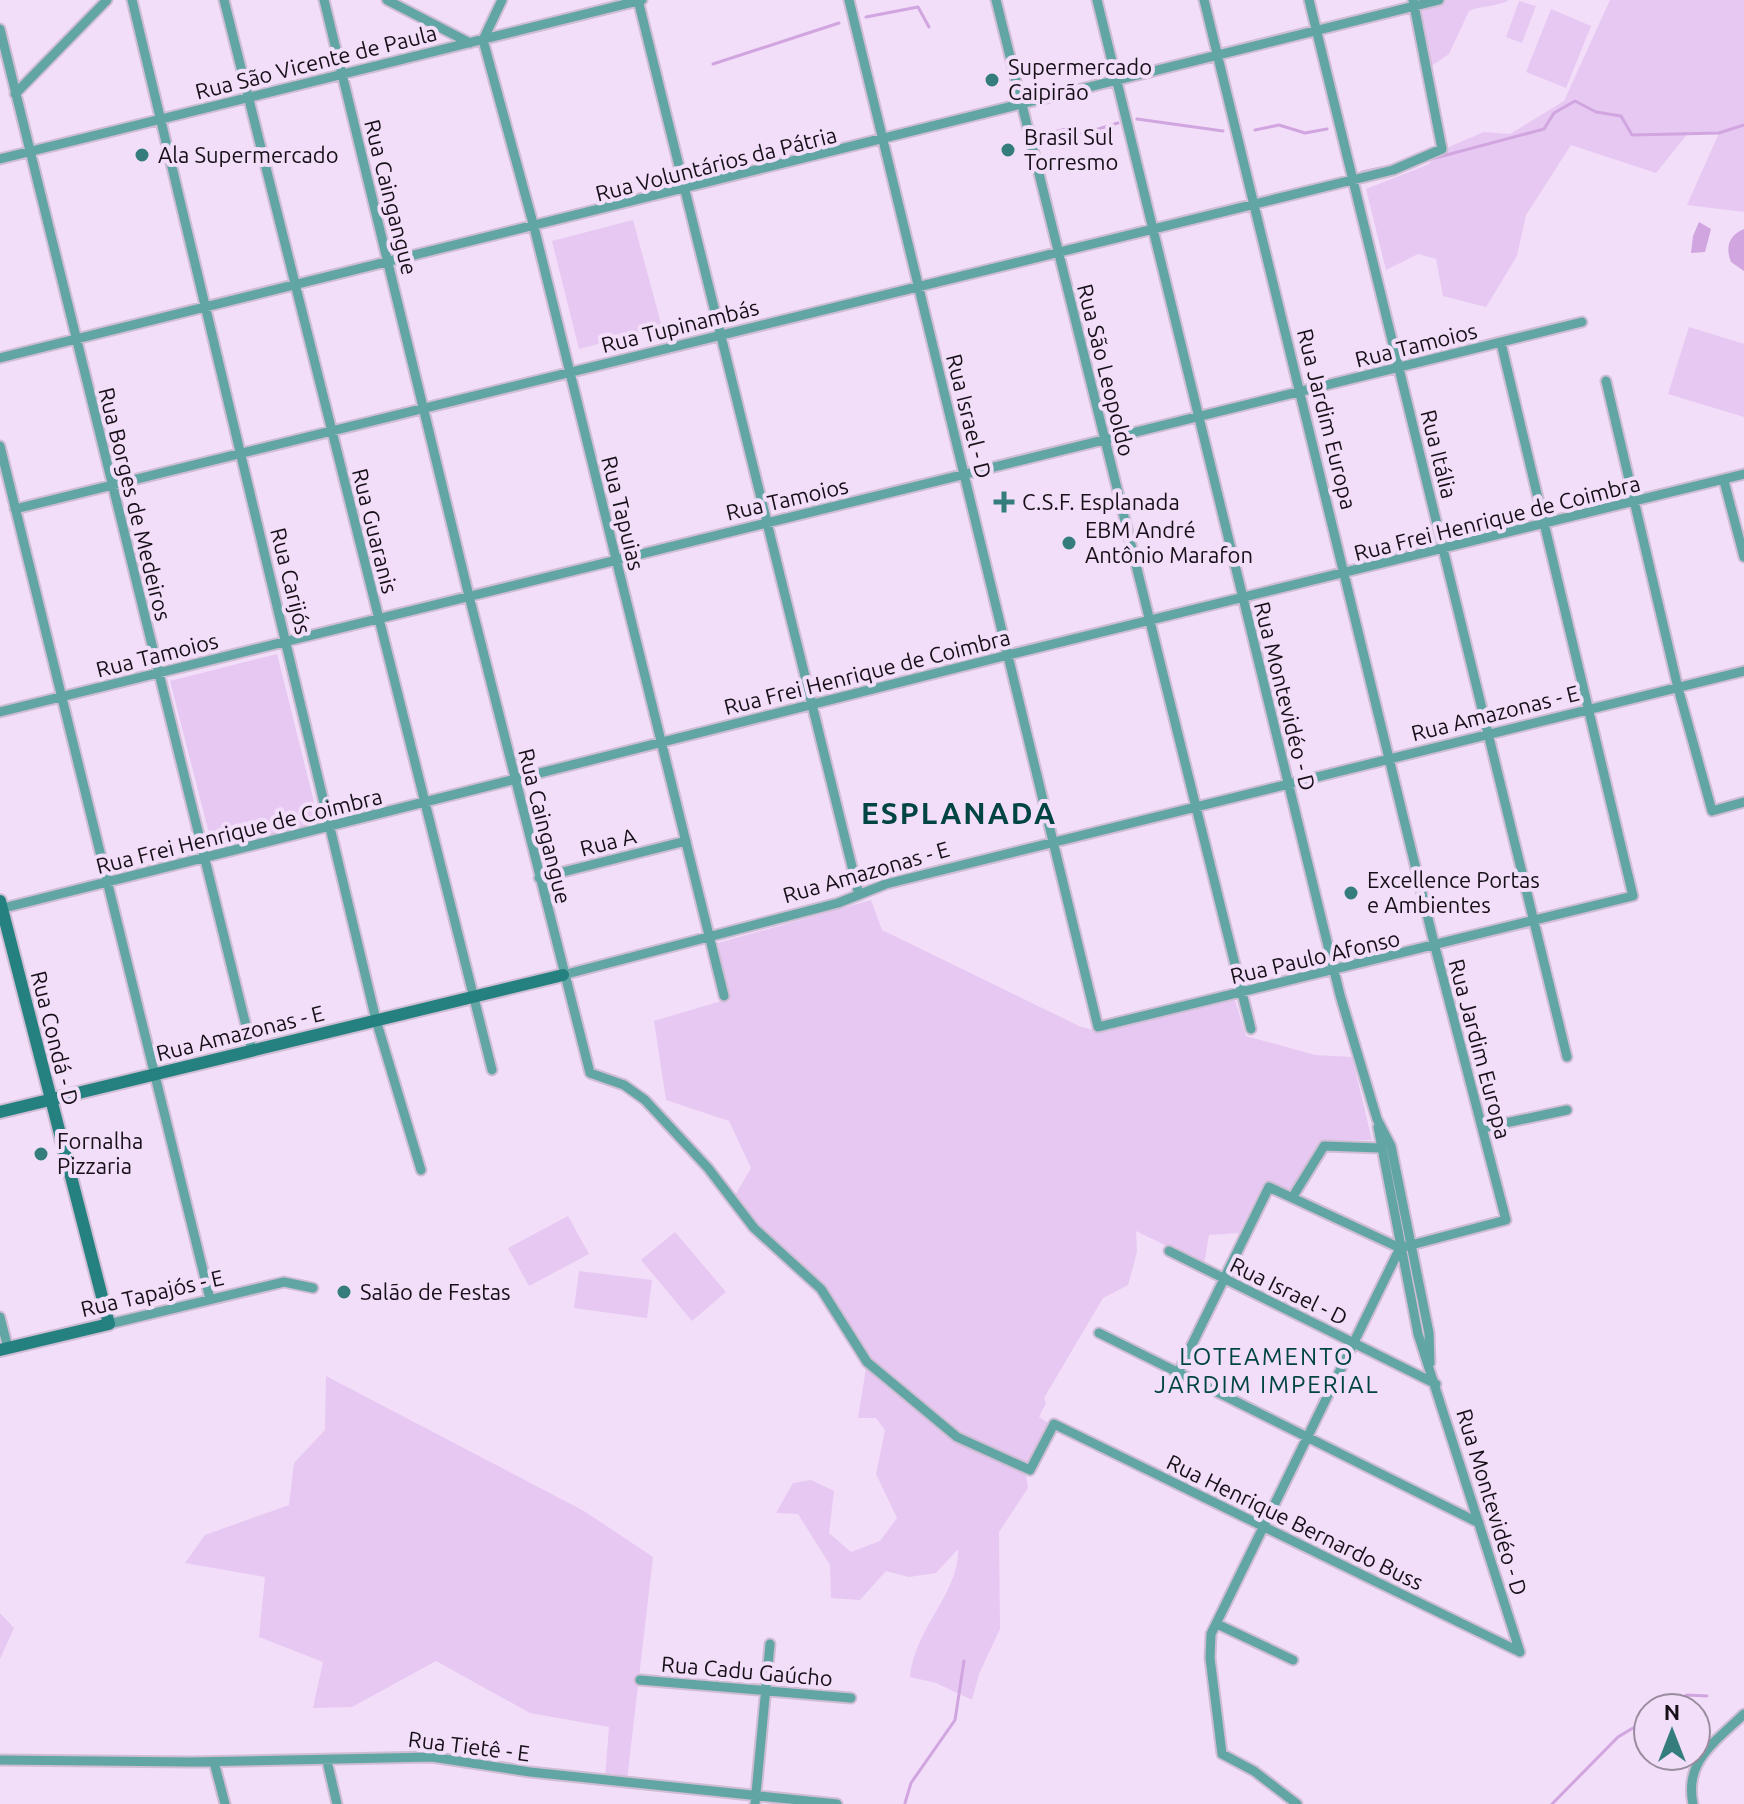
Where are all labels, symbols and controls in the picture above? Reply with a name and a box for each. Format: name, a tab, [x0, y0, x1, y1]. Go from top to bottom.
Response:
street label: Rua São Vicente de Paula	[193, 19, 439, 104]
place label: Supermercado Caipirão	[1008, 54, 1152, 104]
marker: Supermercado Caipirão	[983, 71, 1001, 89]
street label: Rua Caingangue	[360, 117, 423, 277]
street label: Rua Voluntários da Pátria	[593, 121, 839, 206]
place label: Brasil Sul Torresmo	[1024, 124, 1118, 174]
marker: Brasil Sul Torresmo	[999, 141, 1017, 159]
place label: Ala Supermercado	[158, 142, 339, 167]
marker: Ala Supermercado	[133, 146, 151, 164]
street label: Rua São Leopoldo	[1073, 281, 1140, 459]
street label: Rua Tupinambás	[598, 294, 761, 357]
street label: Rua Tamoios	[1352, 317, 1480, 372]
street label: Rua Jardim Europa	[1293, 326, 1362, 512]
street label: Rua Israel - D	[942, 351, 997, 481]
street label: Rua Borges de Medeiros	[94, 385, 177, 623]
street label: Rua Itália	[1416, 407, 1463, 501]
street label: Rua Tapuias	[597, 453, 650, 573]
street label: Rua Guaranis	[348, 466, 403, 596]
street label: Rua Frei Henrique de Coimbra	[1351, 470, 1643, 565]
street label: Rua Tamoios	[723, 472, 851, 525]
place label: C.S.F. Esplanada	[1022, 489, 1180, 514]
marker: C.S.F. Esplanada	[993, 491, 1015, 513]
place label: EBM André Antônio Marafon	[1085, 517, 1253, 567]
street label: Rua Carijós	[266, 525, 317, 637]
marker: EBM André Antônio Marafon	[1060, 534, 1078, 552]
street label: Rua Montevidéo - D	[1250, 599, 1321, 793]
street label: Rua Frei Henrique de Coimbra	[721, 624, 1013, 719]
street label: Rua Tamoios	[93, 627, 221, 682]
street label: Rua Amazonas - E	[1408, 680, 1581, 745]
street label: Rua Caingangue	[514, 746, 577, 906]
street label: Rua Frei Henrique de Coimbra	[93, 783, 385, 878]
district label: ESPLANADA	[861, 796, 1057, 830]
street label: Rua A	[577, 822, 639, 861]
street label: Rua Amazonas - E	[780, 836, 952, 907]
place label: Excellence Portas e Ambientes	[1367, 867, 1540, 917]
marker: Excellence Portas e Ambientes	[1342, 884, 1360, 902]
street label: Rua Paulo Afonso	[1227, 925, 1402, 988]
street label: Rua Jardim Europa	[1444, 956, 1517, 1142]
street label: Rua Condá - D	[27, 968, 84, 1108]
street label: Rua Amazonas - E	[153, 1000, 326, 1065]
place label: Fornalha Pizzaria	[57, 1128, 143, 1178]
marker: Fornalha Pizzaria	[32, 1145, 50, 1163]
street label: Rua Israel - D	[1227, 1251, 1352, 1330]
street label: Rua Tapajós - E	[78, 1264, 226, 1321]
place label: Salão de Festas	[360, 1279, 511, 1304]
marker: Salão de Festas	[335, 1283, 353, 1301]
district label: LOTEAMENTO JARDIM IMPERIAL	[1154, 1343, 1380, 1398]
street label: Rua Montevidéo - D	[1452, 1406, 1533, 1598]
street label: Rua Henrique Bernardo Buss	[1163, 1449, 1427, 1595]
street label: Rua Cadu Gaúcho	[660, 1651, 834, 1690]
north arrow	[1632, 1692, 1712, 1772]
text: N	[1664, 1699, 1680, 1724]
street label: Rua Tietê - E	[407, 1726, 531, 1765]

